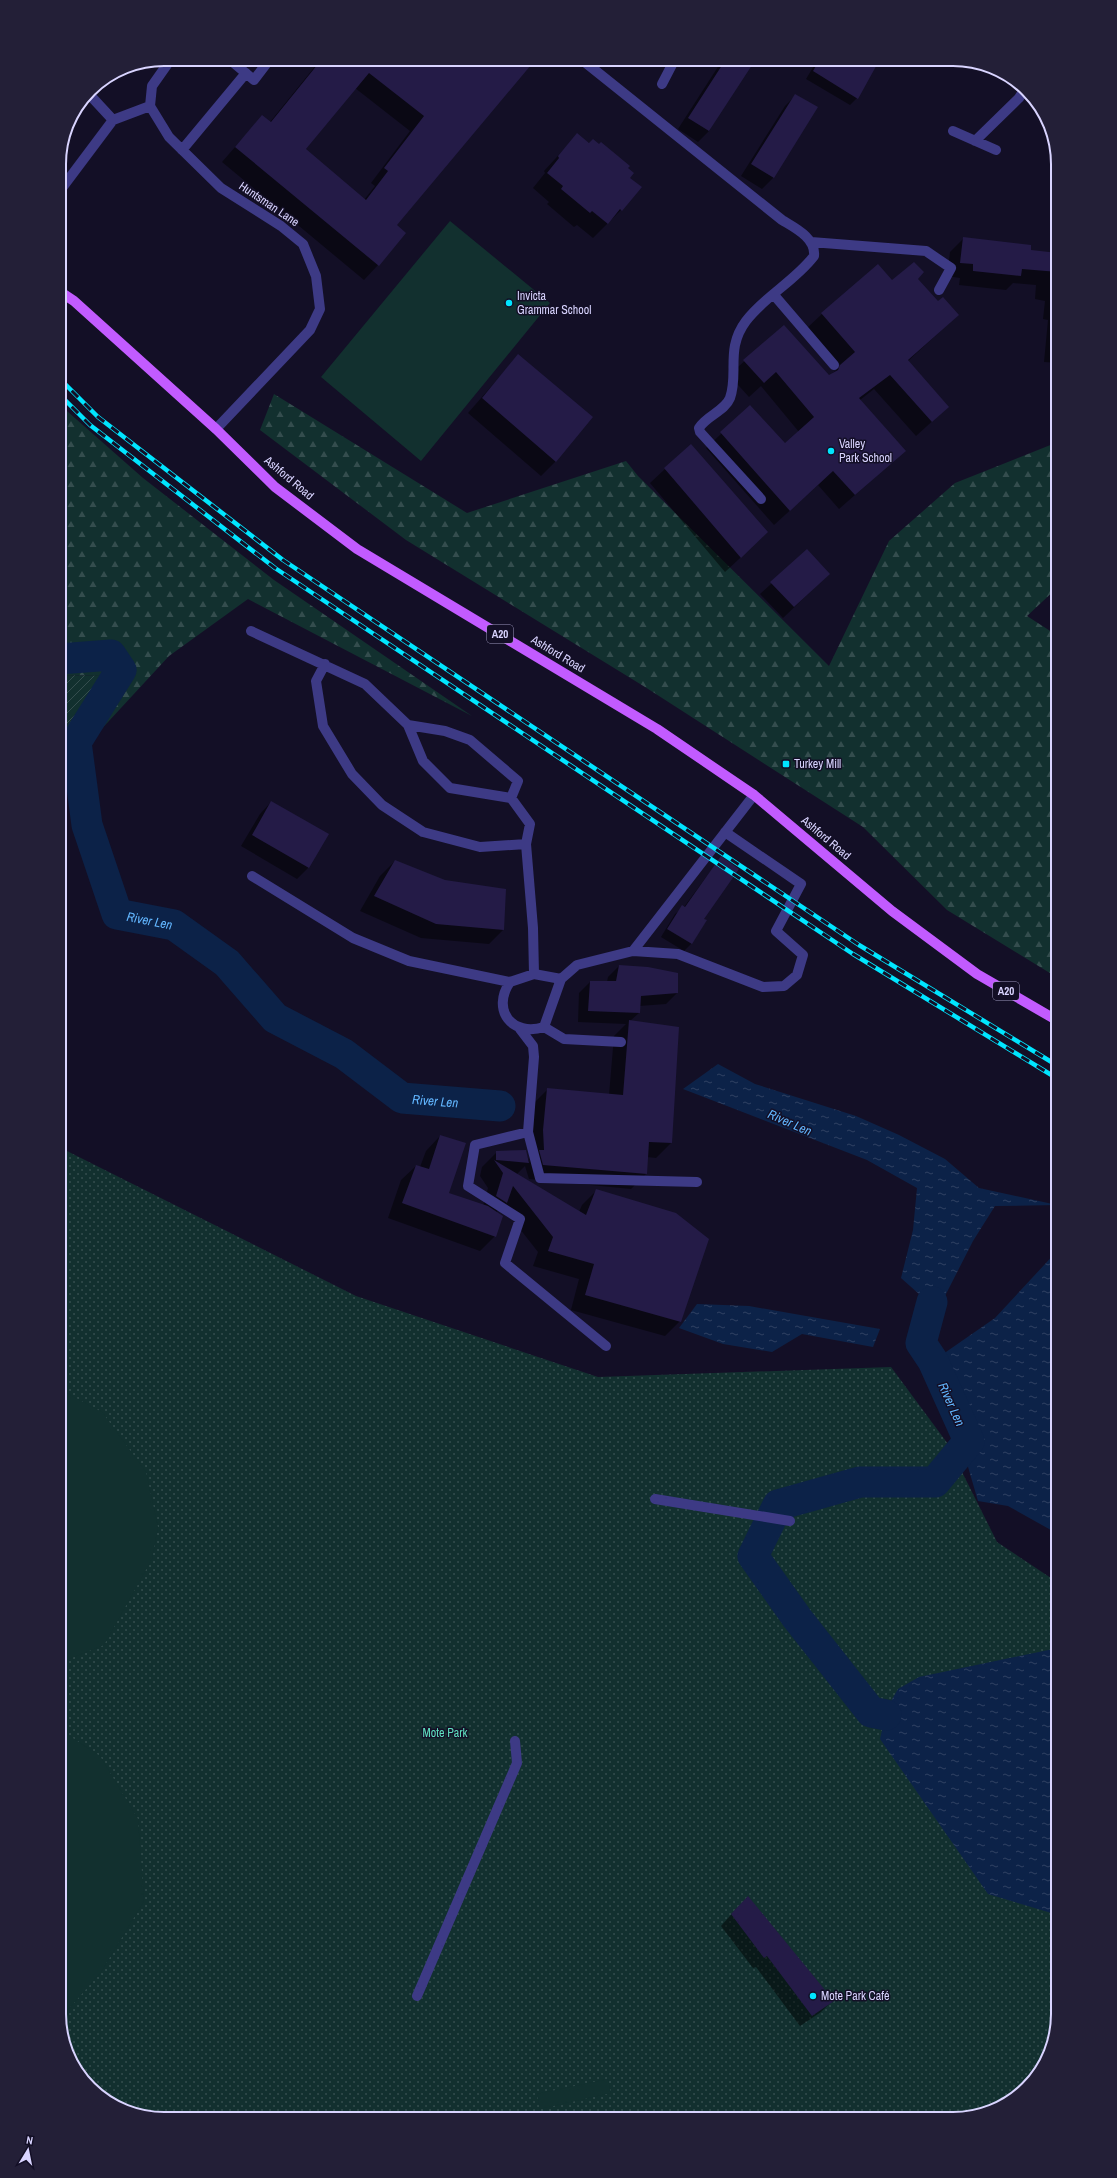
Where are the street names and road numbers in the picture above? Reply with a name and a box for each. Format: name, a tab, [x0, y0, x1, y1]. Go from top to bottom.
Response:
street label: Huntsman Lane	[236, 178, 302, 230]
street label: Ashford Road	[260, 452, 317, 503]
road number: A20	[487, 625, 513, 643]
street label: Ashford Road	[527, 631, 588, 676]
street label: Ashford Road	[797, 812, 854, 863]
road number: A20	[993, 982, 1019, 1000]

